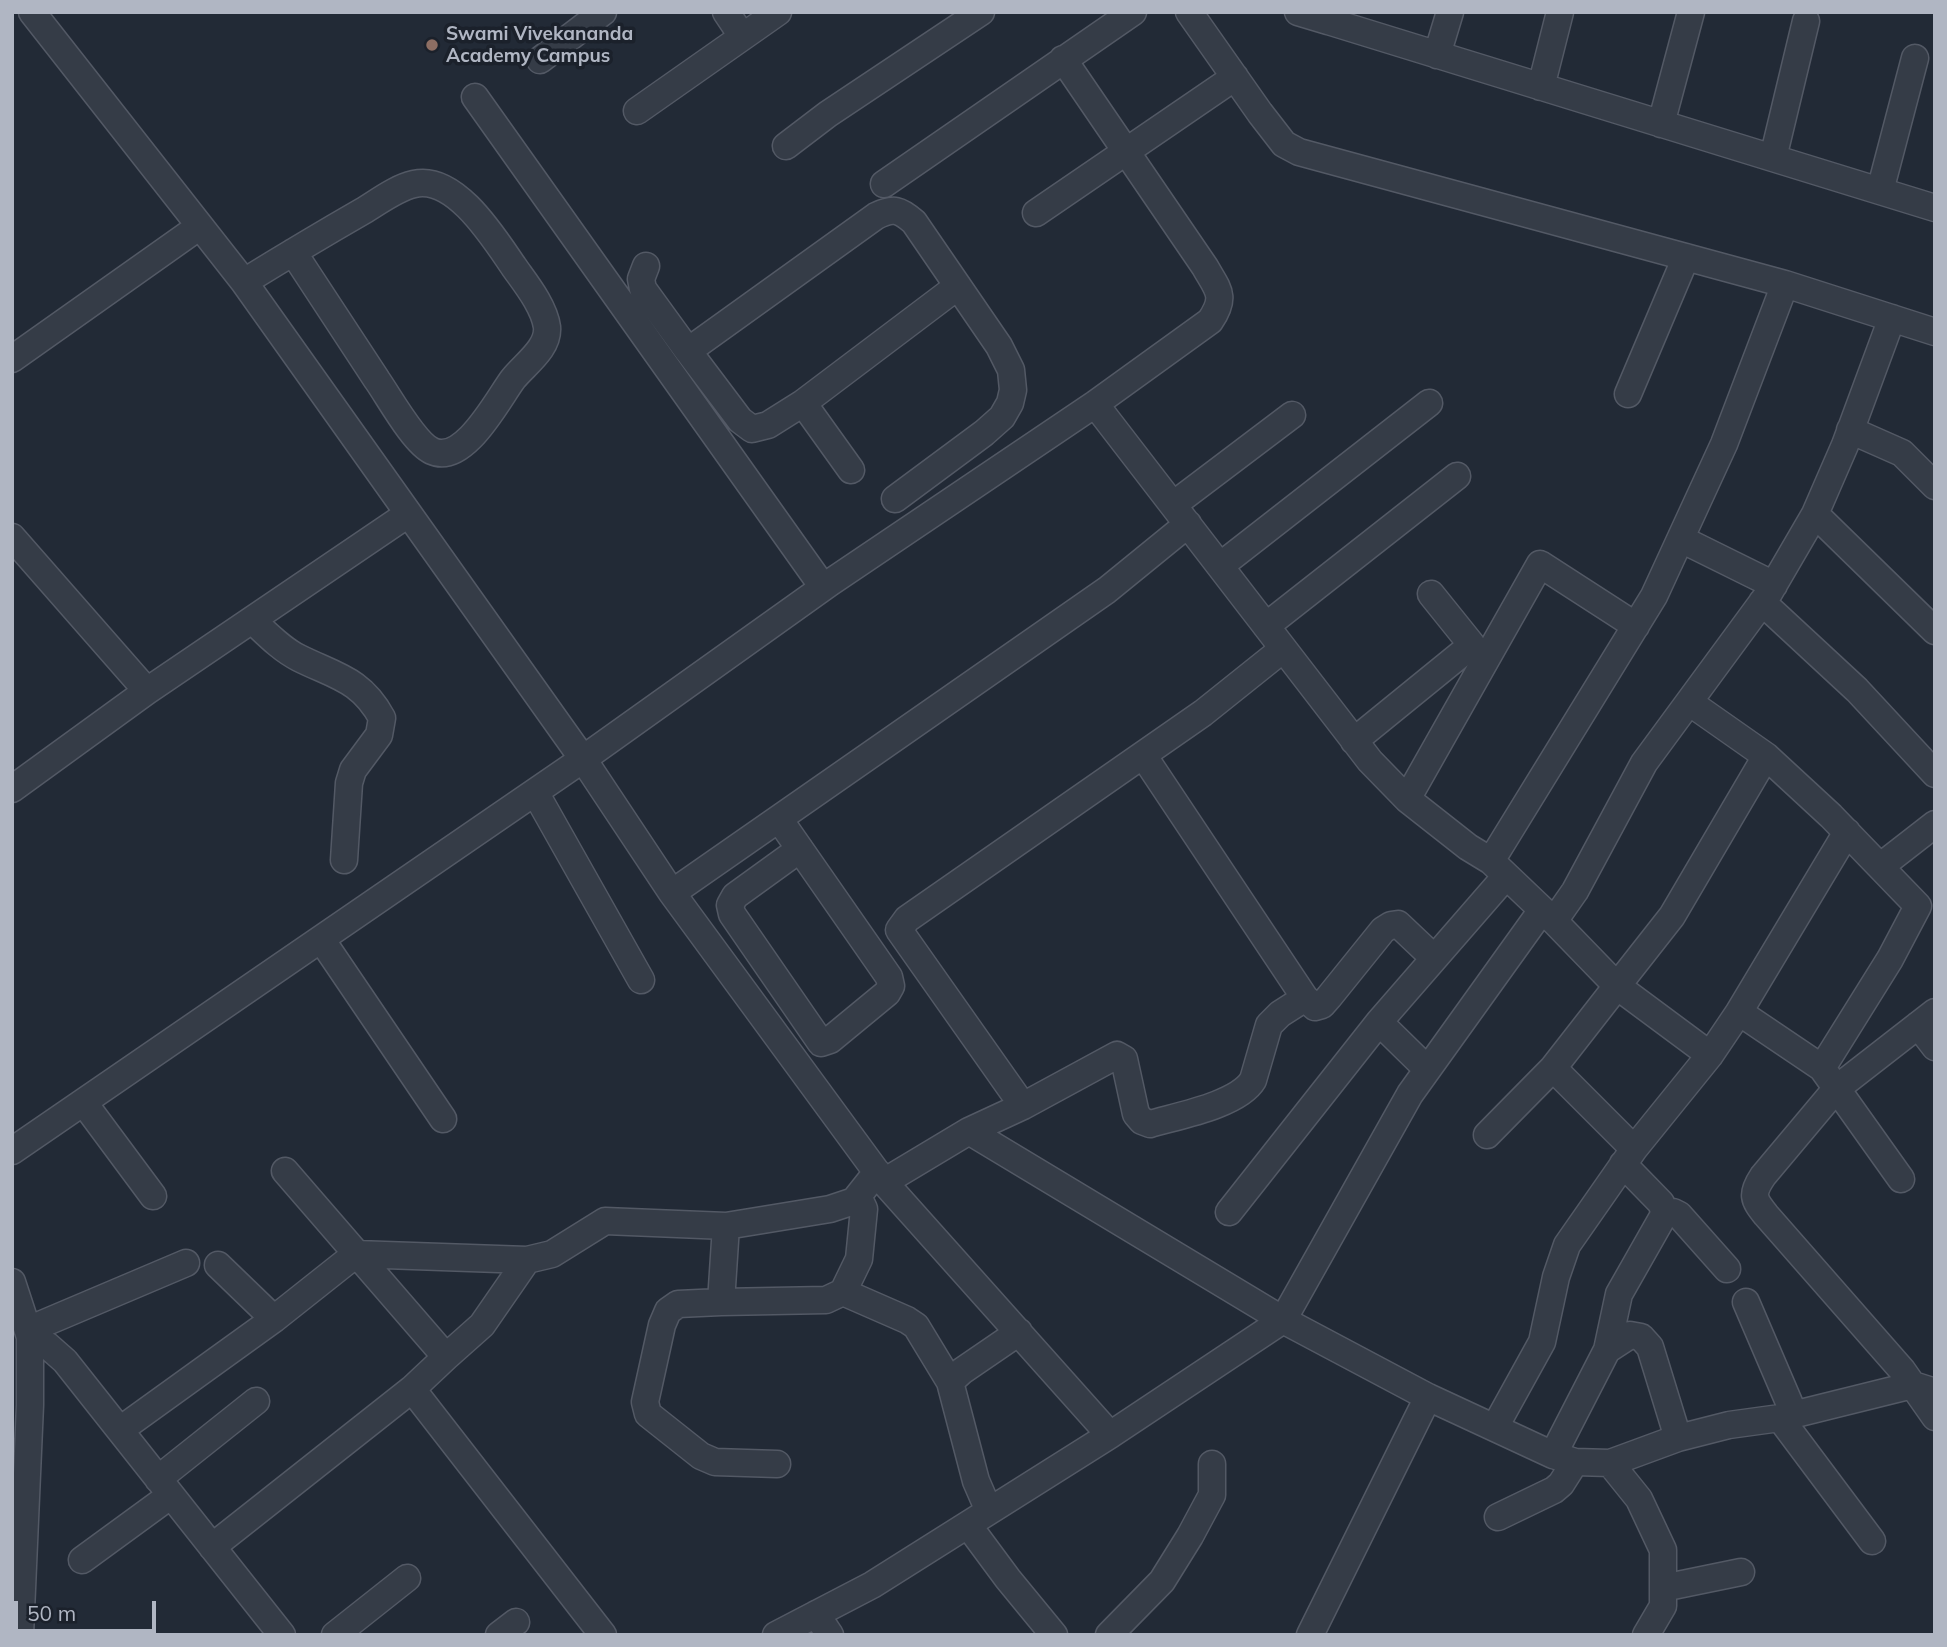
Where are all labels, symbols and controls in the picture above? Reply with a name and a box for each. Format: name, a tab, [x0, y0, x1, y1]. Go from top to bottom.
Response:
place label: Swami Vivekananda Academy Campus	[446, 23, 633, 67]
marker: Swami Vivekananda Academy Campus	[424, 37, 440, 53]
scale bar	[18, 1588, 159, 1632]
text: 50 m	[27, 1600, 76, 1626]

